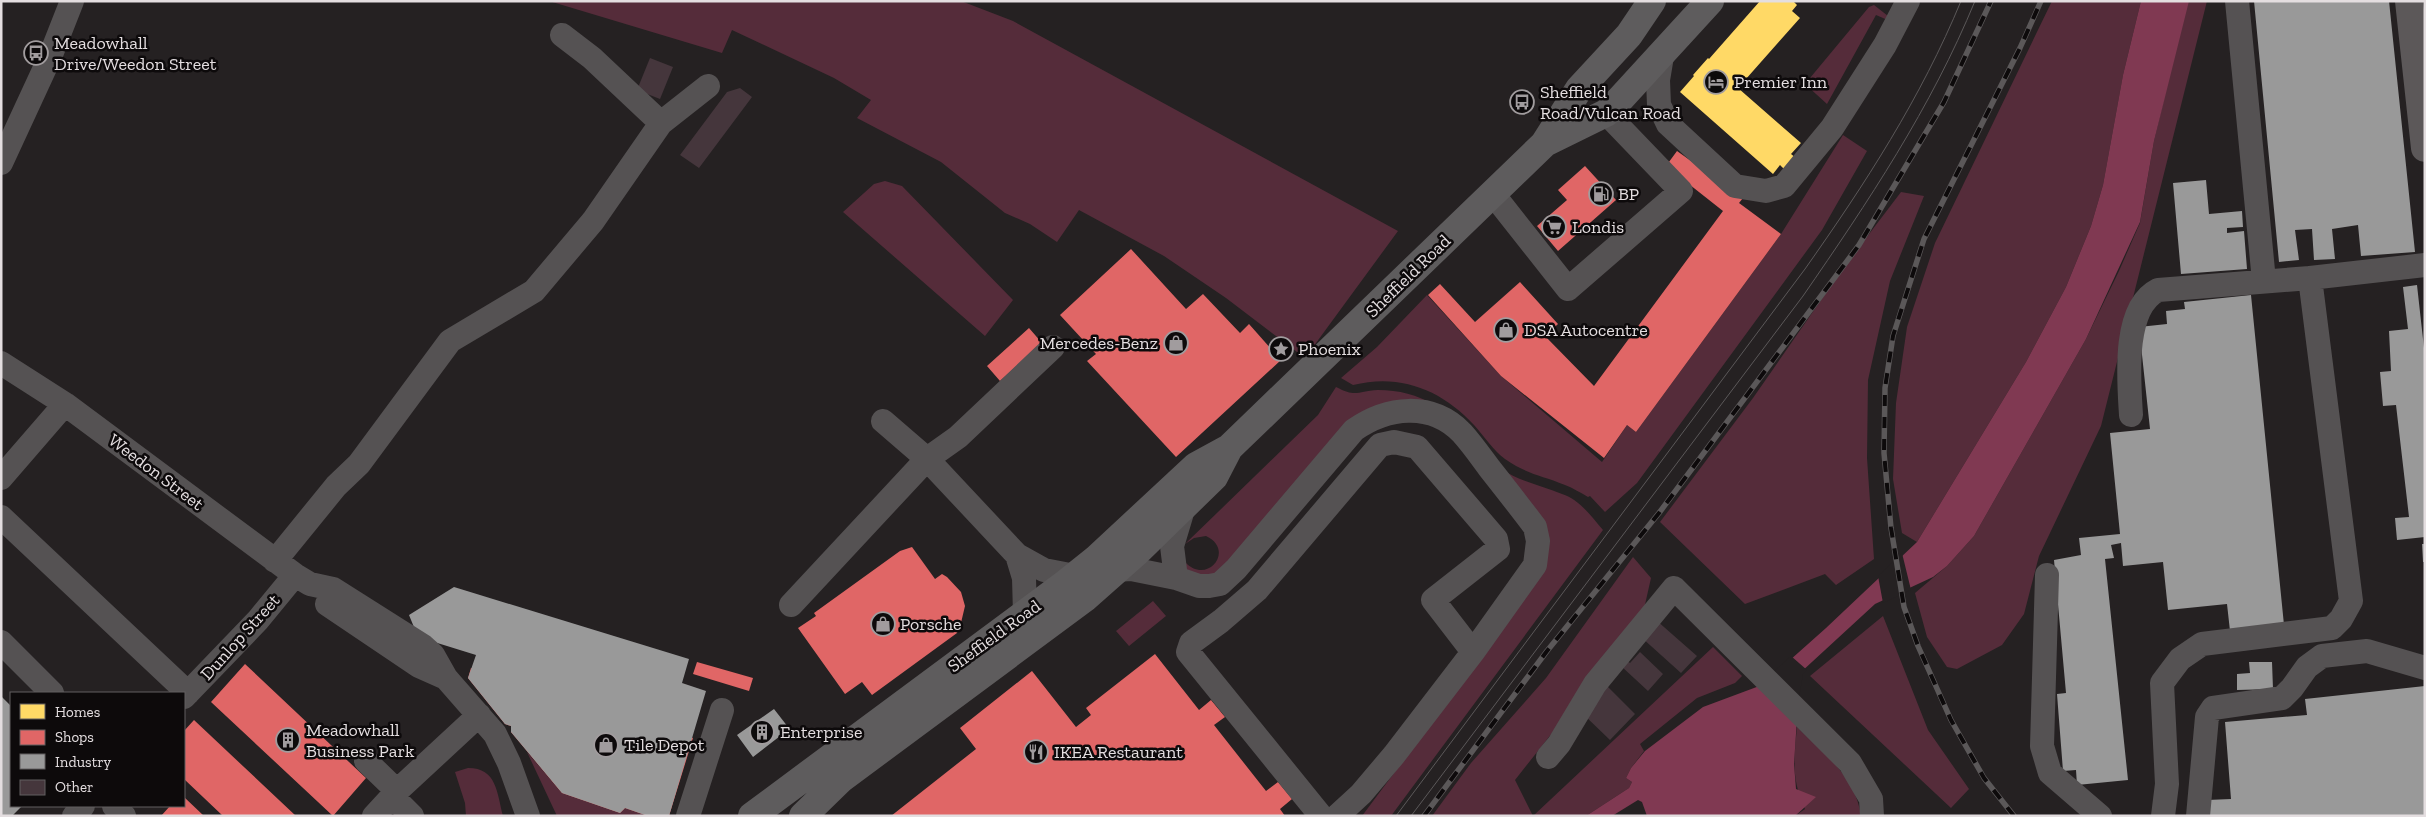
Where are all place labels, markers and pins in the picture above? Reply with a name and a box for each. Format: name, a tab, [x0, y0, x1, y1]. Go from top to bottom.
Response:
place label: Meadowhall Drive/Weedon Street	[54, 32, 217, 75]
bus stop icon: Meadowhall Drive/Weedon Street	[23, 40, 49, 66]
hotel icon: Premier Inn	[1703, 69, 1729, 95]
place label: Premier Inn	[1734, 71, 1828, 93]
place label: Sheffield Road/Vulcan Road	[1540, 81, 1681, 124]
bus stop icon: Sheffield Road/Vulcan Road	[1509, 89, 1535, 115]
fuel station icon: BP	[1588, 181, 1614, 207]
place label: BP	[1618, 183, 1639, 205]
supermarket icon: Londis	[1541, 214, 1567, 240]
place label: Londis	[1572, 216, 1624, 238]
shop icon: DSA Autocentre	[1493, 317, 1519, 343]
place label: DSA Autocentre	[1524, 319, 1648, 341]
shop icon: Mercedes-Benz	[1163, 330, 1189, 356]
place label: Mercedes-Benz	[1040, 332, 1158, 354]
place icon: Phoenix	[1268, 336, 1294, 362]
place label: Phoenix	[1298, 338, 1361, 360]
shop icon: Porsche	[870, 611, 896, 637]
place label: Porsche	[900, 613, 961, 635]
place label: Meadowhall Business Park	[306, 719, 415, 762]
building icon: Enterprise	[749, 719, 775, 745]
place label: Enterprise	[780, 721, 862, 743]
building icon: Meadowhall Business Park	[275, 727, 301, 753]
shop icon: Tile Depot	[593, 732, 619, 758]
place label: Tile Depot	[624, 734, 705, 756]
restaurant icon: IKEA Restaurant	[1023, 739, 1049, 765]
place label: IKEA Restaurant	[1054, 741, 1183, 763]

